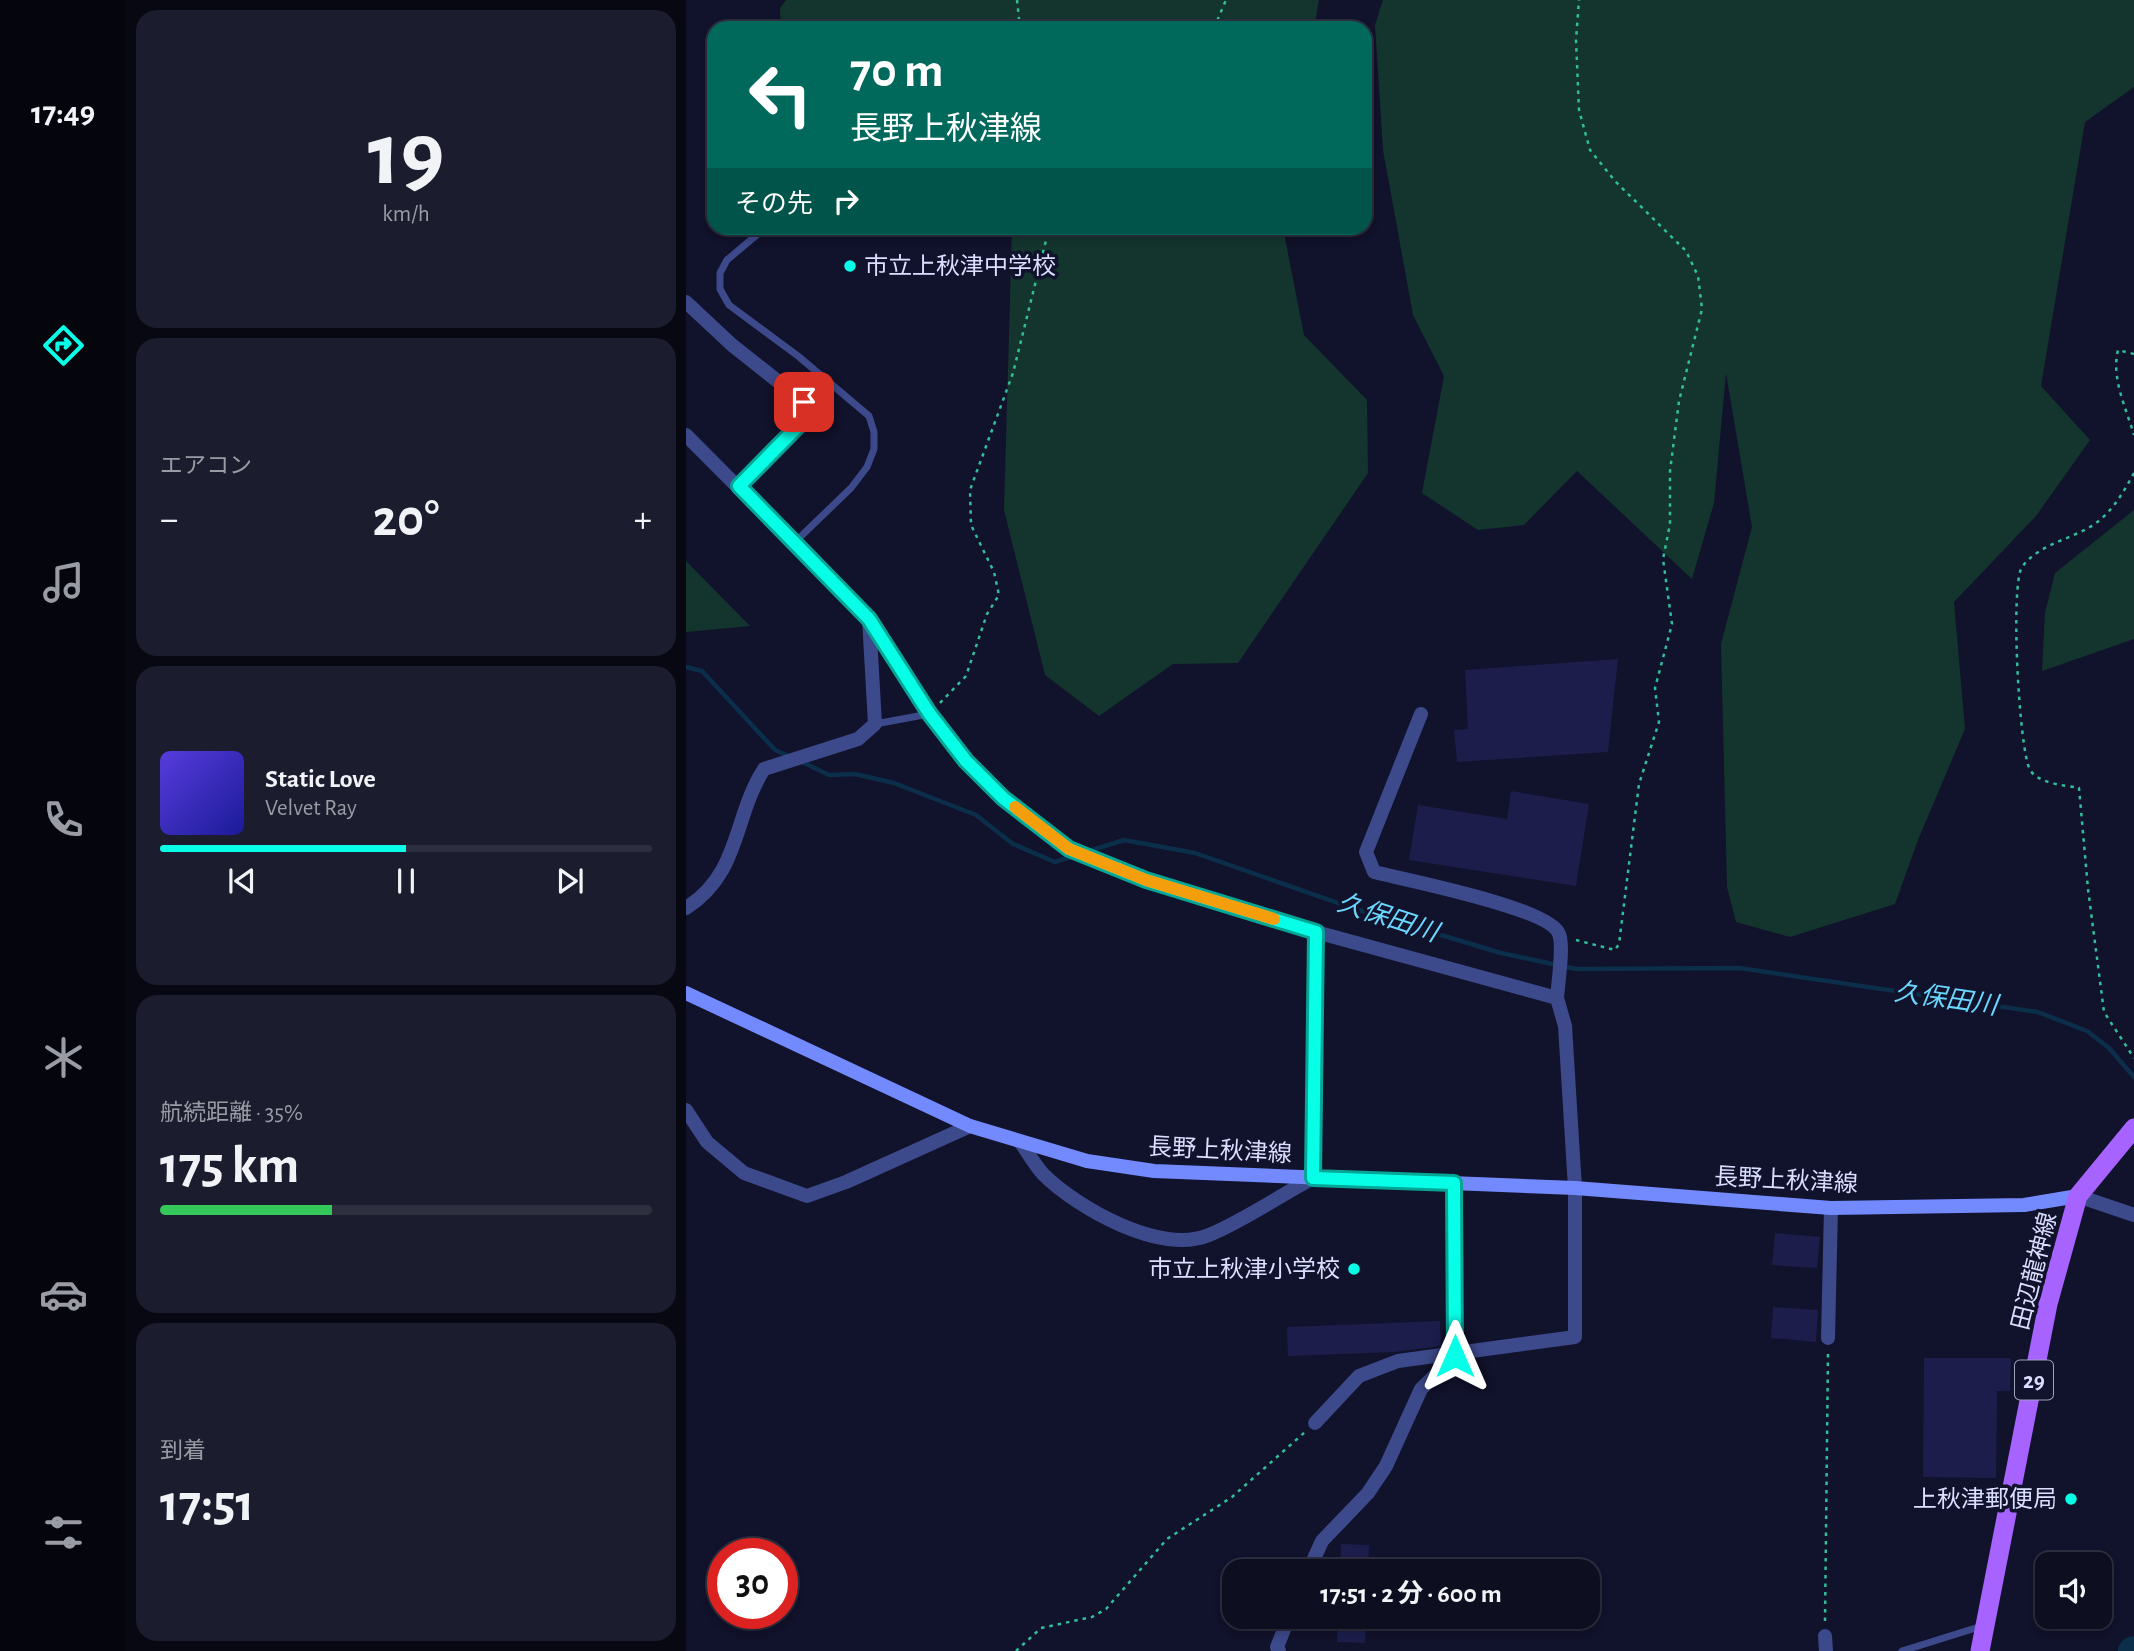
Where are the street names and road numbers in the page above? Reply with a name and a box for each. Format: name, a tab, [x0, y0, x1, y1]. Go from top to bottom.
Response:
street label: 長野上秋津線	[1147, 1133, 1293, 1167]
street label: 長野上秋津線	[1713, 1163, 1859, 1197]
street label: 田辺龍神線	[2007, 1210, 2061, 1332]
road number: 29	[2015, 1360, 2053, 1400]

